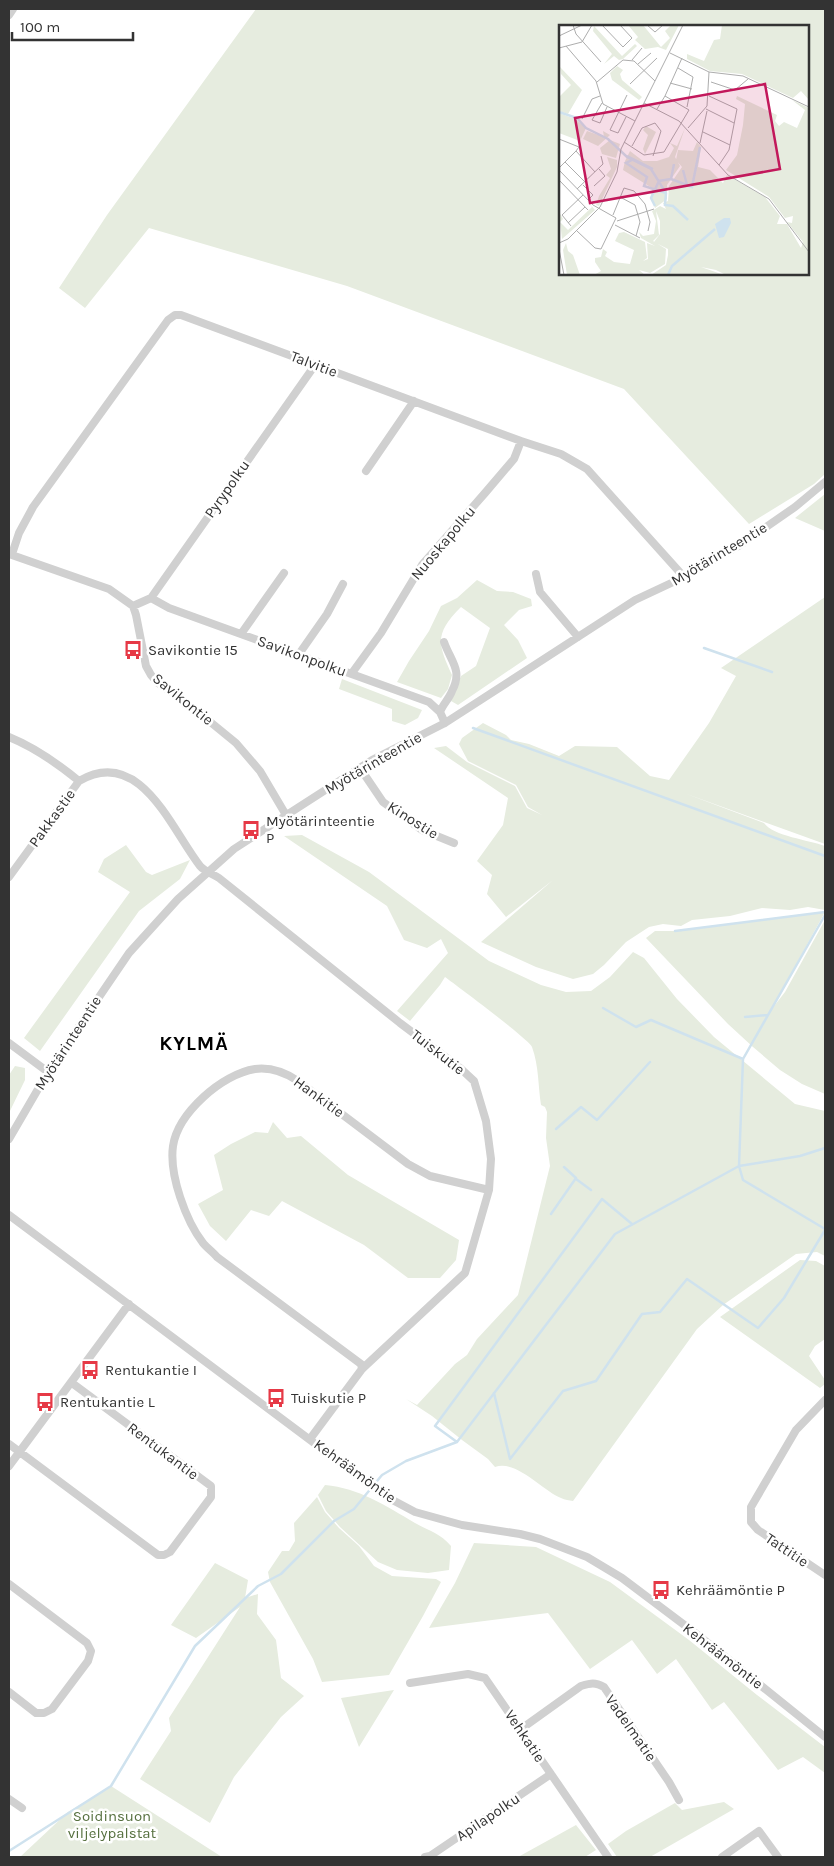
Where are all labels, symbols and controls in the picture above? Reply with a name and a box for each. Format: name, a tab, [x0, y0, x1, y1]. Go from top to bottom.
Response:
scale bar	[12, 10, 134, 42]
text: 100 m	[20, 18, 60, 36]
inset map	[559, 25, 809, 275]
street label: Talvitie	[288, 347, 340, 381]
street label: Pyrypolku	[201, 457, 253, 521]
street label: Nuoskapolku	[407, 502, 479, 584]
street label: Myötärinteentie	[668, 518, 770, 590]
street label: Savikonpolku	[255, 632, 349, 680]
bus stop icon: Savikontie 15	[122, 639, 144, 661]
place label: Savikontie 15	[148, 641, 238, 659]
street label: Savikontie	[149, 669, 217, 729]
street label: Myötärinteentie	[321, 728, 425, 798]
street label: Pakkastie	[25, 785, 79, 851]
street label: Kinostie	[384, 797, 442, 843]
place label: Myötärinteentie P	[266, 812, 375, 847]
bus stop icon: Myötärinteentie P	[240, 819, 262, 841]
street label: Myötärinteentie	[31, 993, 105, 1093]
street label: Tuiskutie	[408, 1025, 468, 1079]
district label: KYLMÄ	[159, 1032, 229, 1055]
street label: Hankitie	[290, 1073, 348, 1121]
bus stop icon: Rentukantie I	[79, 1359, 101, 1381]
place label: Rentukantie I	[105, 1361, 197, 1379]
bus stop icon: Tuiskutie P	[265, 1387, 287, 1409]
place label: Tuiskutie P	[291, 1389, 366, 1407]
bus stop icon: Rentukantie L	[34, 1391, 56, 1413]
place label: Rentukantie L	[60, 1393, 155, 1411]
street label: Rentukantie	[124, 1418, 202, 1484]
street label: Kehräämöntie	[311, 1435, 399, 1507]
street label: Tattitie	[762, 1529, 812, 1571]
bus stop icon: Kehräämöntie P	[650, 1579, 672, 1601]
place label: Kehräämöntie P	[676, 1581, 785, 1599]
street label: Kehräämöntie	[679, 1619, 767, 1693]
street label: Vadelmatie	[602, 1691, 660, 1765]
street label: Vehkatie	[501, 1706, 549, 1766]
street label: Apilapolku	[453, 1789, 523, 1845]
park label: Soidinsuon viljelypalstat	[68, 1807, 157, 1842]

